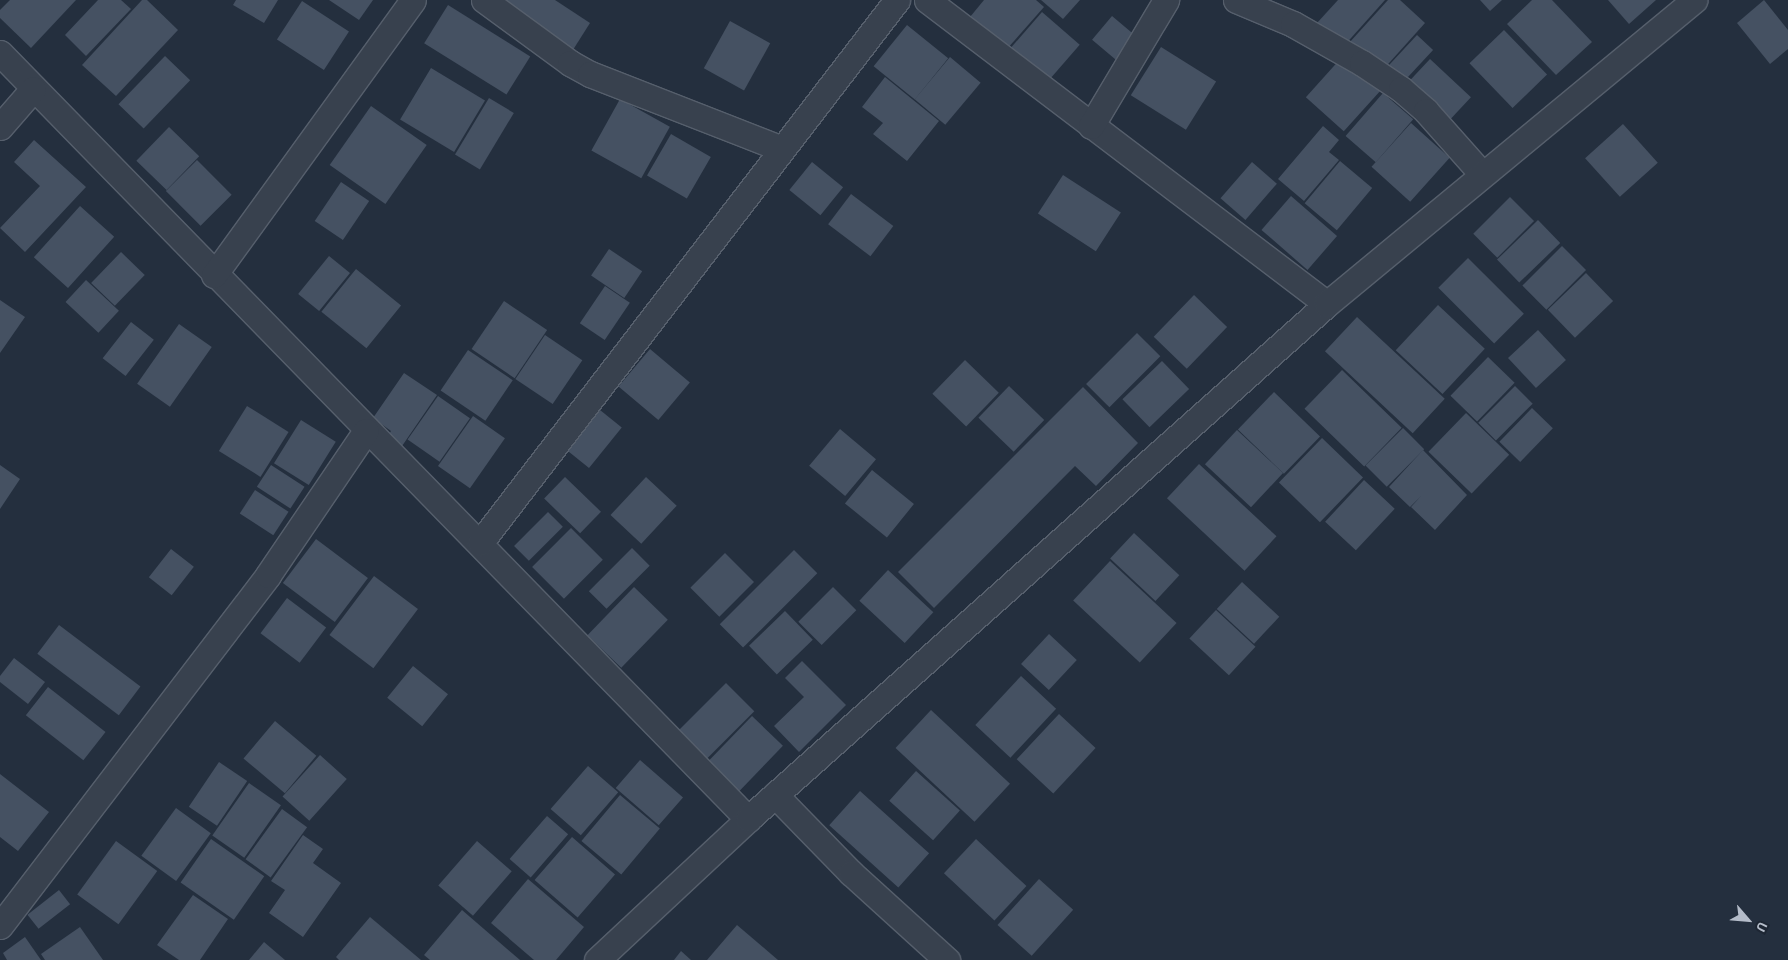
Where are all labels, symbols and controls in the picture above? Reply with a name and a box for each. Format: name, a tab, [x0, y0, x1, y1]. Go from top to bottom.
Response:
north arrow	[1723, 895, 1773, 945]
text: U	[1753, 920, 1770, 934]

